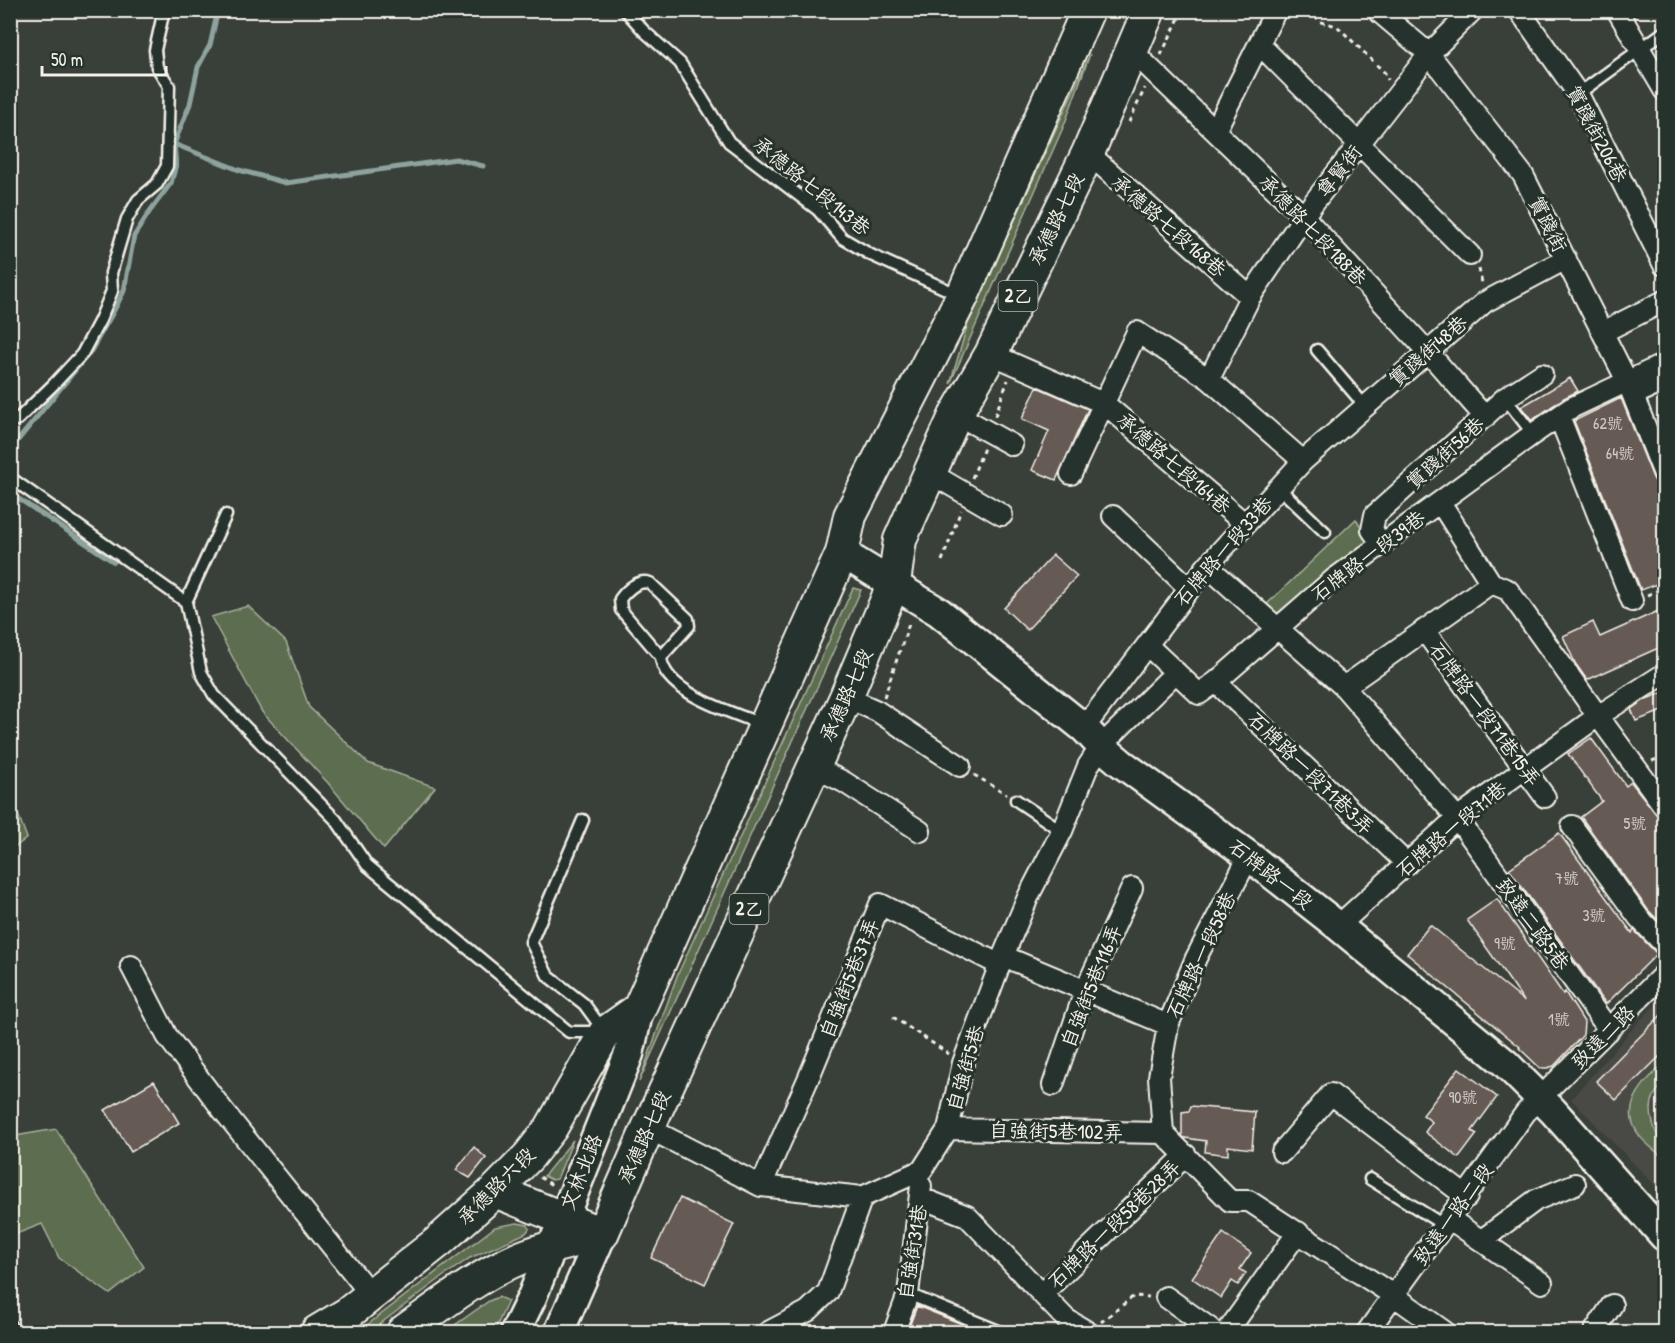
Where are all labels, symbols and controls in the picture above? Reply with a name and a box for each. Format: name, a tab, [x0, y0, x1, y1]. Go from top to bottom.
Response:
scale bar	[42, 39, 166, 77]
text: 50 m	[51, 47, 83, 72]
street label: 實踐街206巷	[1561, 80, 1635, 188]
street label: 承德路七段143巷	[748, 130, 877, 242]
street label: 尊賢街	[1309, 139, 1368, 203]
street label: 承德路七段	[1021, 168, 1090, 270]
street label: 承德路七段168巷	[1106, 168, 1233, 284]
street label: 承德路七段188巷	[1253, 168, 1374, 292]
street label: 實踐街	[1523, 191, 1574, 257]
road number: 2乙	[998, 281, 1038, 311]
street label: 實踐街48巷	[1383, 308, 1474, 392]
street label: 承德路七段164巷	[1112, 406, 1238, 520]
street label: 實踐街56巷	[1400, 410, 1490, 495]
house number: 62號	[1593, 412, 1623, 434]
house number: 64號	[1606, 442, 1634, 464]
street label: 石牌路一段33巷	[1167, 489, 1279, 612]
street label: 石牌路一段39巷	[1305, 503, 1431, 607]
street label: 石牌路一段71巷15弄	[1424, 636, 1547, 792]
street label: 承德路七段	[813, 644, 878, 746]
street label: 石牌路一段71巷3弄	[1242, 705, 1380, 840]
street label: 石牌路一段71巷	[1389, 774, 1513, 883]
house number: 5號	[1624, 812, 1646, 834]
street label: 石牌路一段	[1224, 832, 1319, 915]
house number: 7號	[1555, 867, 1579, 889]
street label: 致遠二路5巷	[1491, 872, 1577, 976]
street label: 石牌路一段58巷	[1159, 886, 1242, 1023]
road number: 2乙	[730, 894, 768, 924]
house number: 3號	[1582, 904, 1606, 926]
street label: 自強街5巷37弄	[812, 914, 885, 1042]
street label: 自強街5巷116弄	[1053, 920, 1128, 1052]
house number: 9號	[1494, 932, 1516, 954]
street label: 致遠二路	[1565, 998, 1641, 1074]
house number: 1號	[1548, 1008, 1570, 1030]
street label: 自強街5巷	[939, 1021, 990, 1114]
street label: 承德路七段	[611, 1086, 676, 1188]
house number: 90號	[1448, 1086, 1478, 1108]
street label: 自強街5巷102弄	[989, 1116, 1123, 1145]
street label: 文林北路	[553, 1129, 608, 1214]
street label: 承德路六段	[451, 1141, 541, 1231]
street label: 石牌路一段58巷28弄	[1041, 1153, 1186, 1294]
street label: 致遠一路二段	[1406, 1157, 1499, 1270]
street label: 自強街31巷	[891, 1201, 933, 1302]

